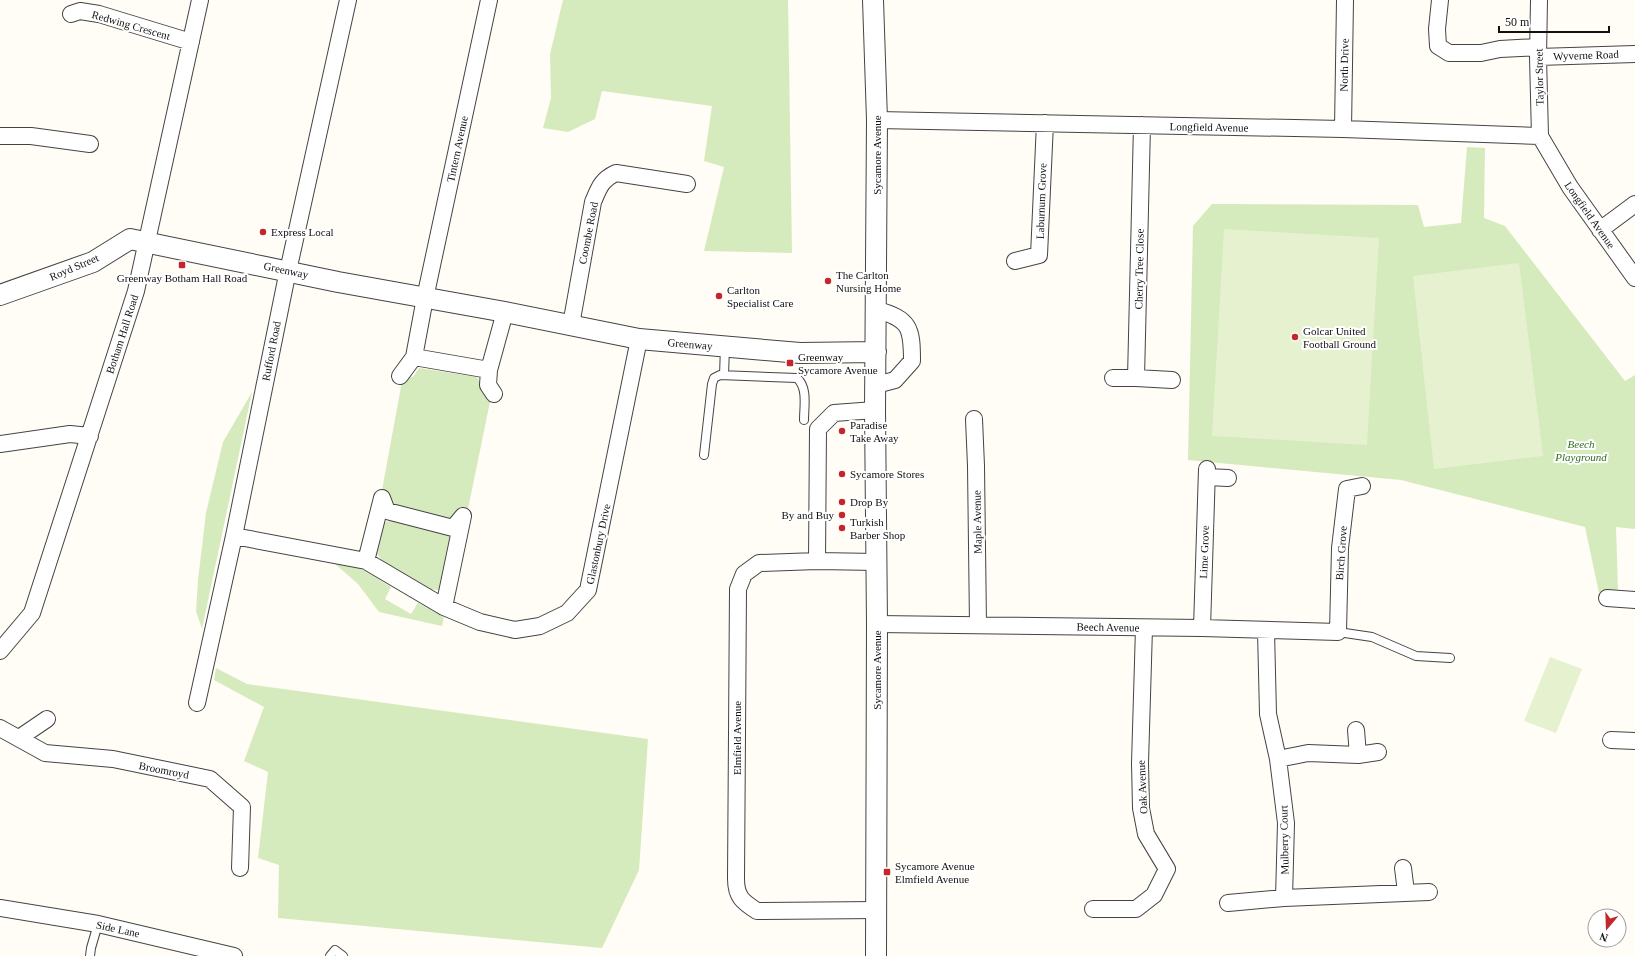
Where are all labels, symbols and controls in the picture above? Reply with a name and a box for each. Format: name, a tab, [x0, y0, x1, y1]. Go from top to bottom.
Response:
street label: Redwing Crescent	[90, 8, 172, 42]
scale bar	[1499, 8, 1609, 34]
text: 50 m	[1505, 15, 1530, 29]
street label: North Drive	[1338, 38, 1350, 92]
street label: Taylor Street	[1533, 48, 1545, 106]
street label: Wyverne Road	[1553, 48, 1619, 62]
street label: Tintern Avenue	[444, 115, 470, 183]
street label: Sycamore Avenue	[871, 115, 883, 195]
street label: Longfield Avenue	[1169, 120, 1249, 134]
street label: Laburnum Grove	[1034, 163, 1048, 239]
street label: Longfield Avenue	[1562, 179, 1618, 251]
street label: Coombe Road	[576, 200, 600, 265]
place label: Express Local	[271, 226, 334, 238]
marker: Express Local	[258, 227, 268, 237]
street label: Cherry Tree Close	[1132, 228, 1146, 309]
street label: Royd Street	[48, 251, 100, 283]
street label: Greenway	[263, 259, 310, 281]
marker: Greenway Botham Hall Road	[177, 260, 187, 270]
place label: The Carlton Nursing Home	[836, 269, 901, 294]
place label: Greenway Botham Hall Road	[117, 272, 248, 284]
marker: The Carlton Nursing Home	[823, 276, 833, 286]
place label: Carlton Specialist Care	[727, 284, 793, 309]
marker: Carlton Specialist Care	[714, 291, 724, 301]
street label: Botham Hall Road	[104, 292, 141, 375]
street label: Rufford Road	[259, 320, 283, 382]
place label: Golcar United Football Ground	[1303, 325, 1377, 350]
marker: Golcar United Football Ground	[1290, 332, 1300, 342]
street label: Greenway	[667, 336, 714, 352]
place label: Greenway Sycamore Avenue	[798, 351, 878, 376]
marker: Greenway Sycamore Avenue	[785, 358, 795, 368]
place label: Paradise Take Away	[850, 419, 899, 444]
marker: Paradise Take Away	[837, 426, 847, 436]
park label: Beech Playground	[1554, 438, 1607, 463]
place label: Sycamore Stores	[850, 468, 924, 480]
marker: Sycamore Stores	[837, 469, 847, 479]
street label: Maple Avenue	[970, 490, 984, 554]
place label: Drop By	[850, 496, 889, 508]
marker: Drop By	[837, 497, 847, 507]
street label: Glastonbury Drive	[584, 502, 612, 585]
place label: By and Buy	[781, 509, 834, 521]
marker: By and Buy	[837, 510, 847, 520]
place label: Turkish Barber Shop	[850, 516, 906, 541]
marker: Turkish Barber Shop	[837, 523, 847, 533]
street label: Lime Grove	[1197, 525, 1211, 579]
street label: Birch Grove	[1333, 525, 1349, 581]
street label: Beech Avenue	[1076, 620, 1140, 634]
street label: Sycamore Avenue	[871, 630, 883, 710]
street label: Elmfield Avenue	[731, 701, 743, 775]
street label: Broomroyd	[138, 759, 191, 781]
street label: Oak Avenue	[1135, 760, 1149, 814]
street label: Mulberry Court	[1277, 805, 1291, 875]
place label: Sycamore Avenue Elmfield Avenue	[895, 860, 975, 885]
marker: Sycamore Avenue Elmfield Avenue	[882, 867, 892, 877]
north arrow	[1587, 908, 1627, 948]
street label: Side Lane	[95, 919, 141, 939]
text: N	[1598, 930, 1609, 944]

